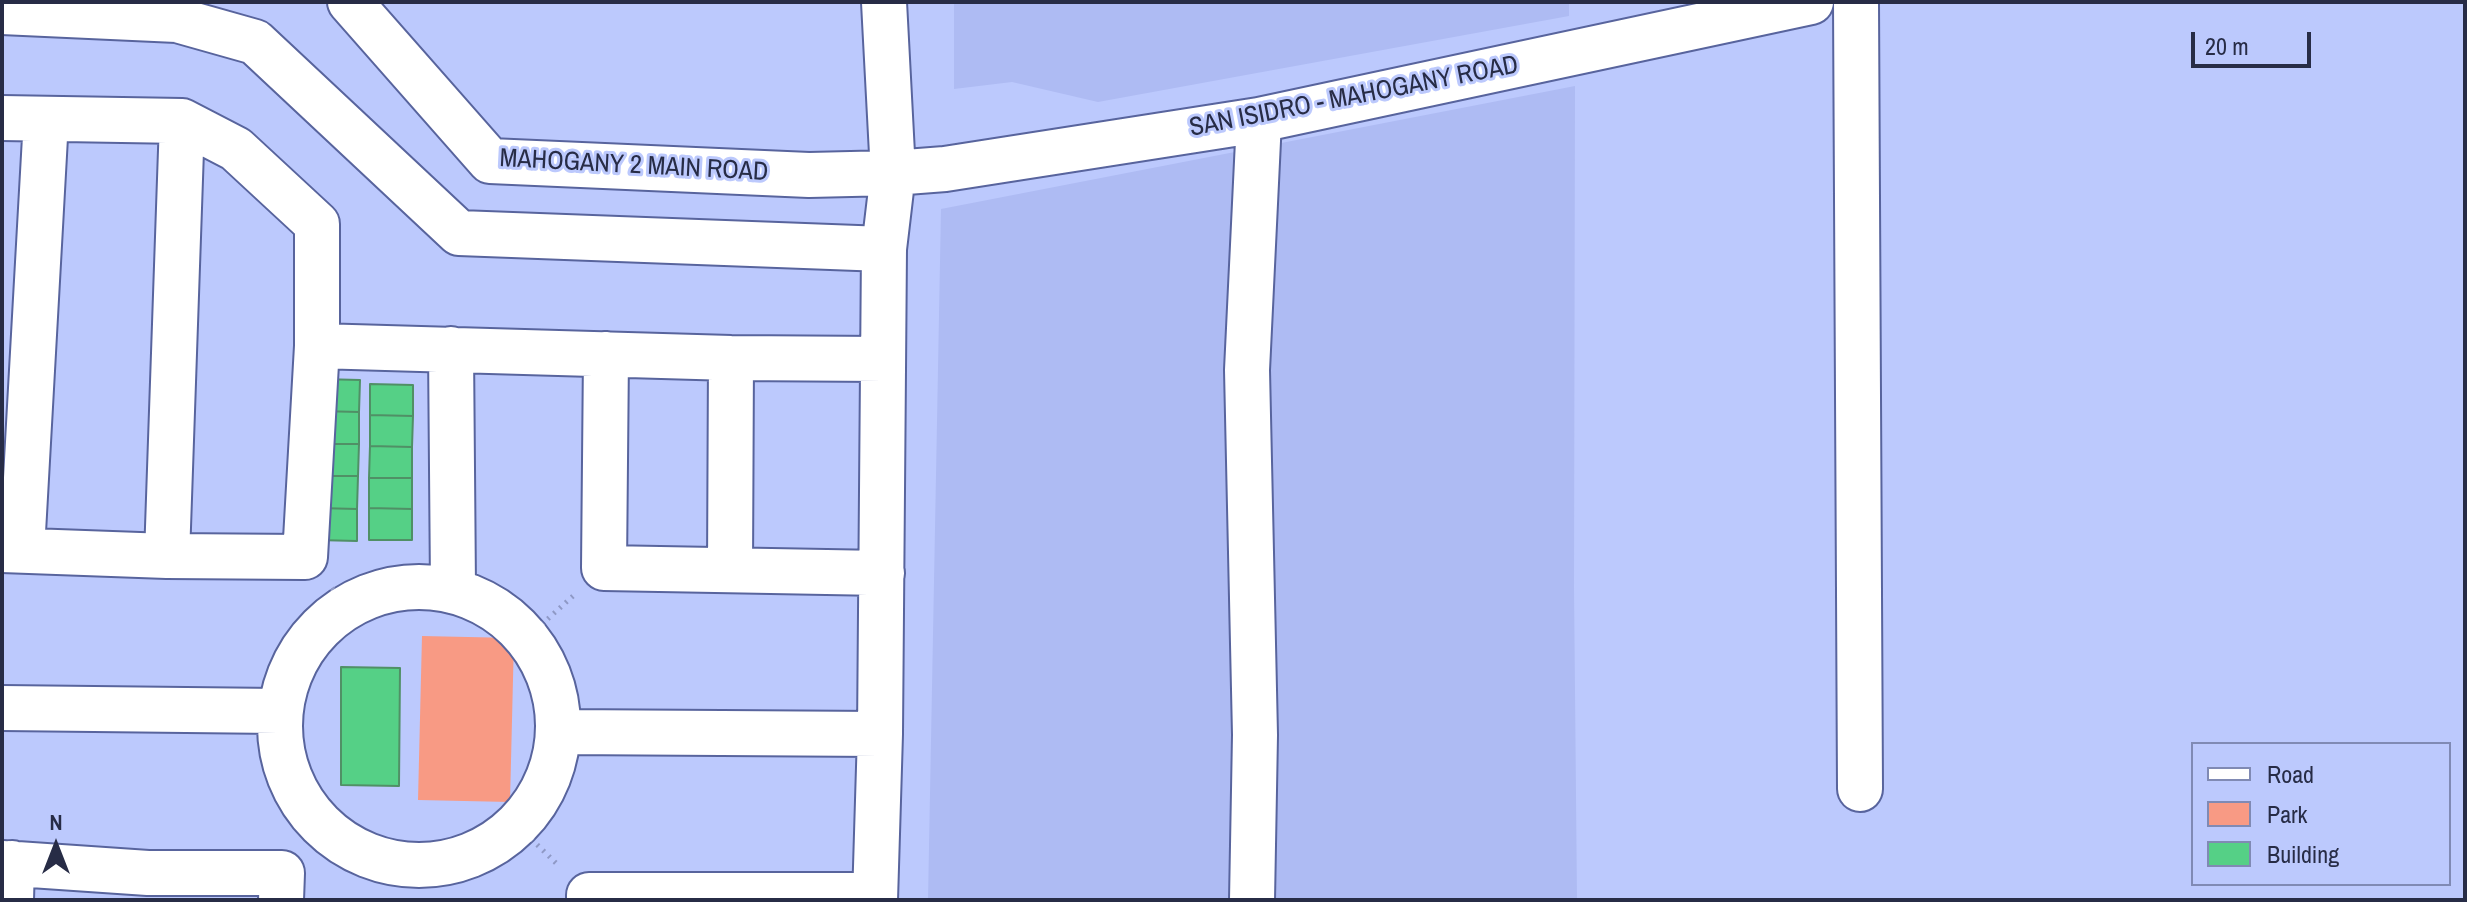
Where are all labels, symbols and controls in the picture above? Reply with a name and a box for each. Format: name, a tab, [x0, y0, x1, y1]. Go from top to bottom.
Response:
scale bar	[2195, 16, 2315, 66]
text: 20 m	[2205, 30, 2249, 62]
street label: SAN ISIDRO - MAHOGANY ROAD	[1187, 50, 1521, 144]
street label: MAHOGANY 2 MAIN ROAD	[499, 143, 769, 189]
legend	[2191, 742, 2451, 886]
text: Road	[2267, 758, 2314, 790]
text: Park	[2267, 798, 2307, 830]
north arrow	[16, 806, 96, 886]
text: N	[49, 807, 63, 837]
text: Building	[2267, 838, 2339, 870]

